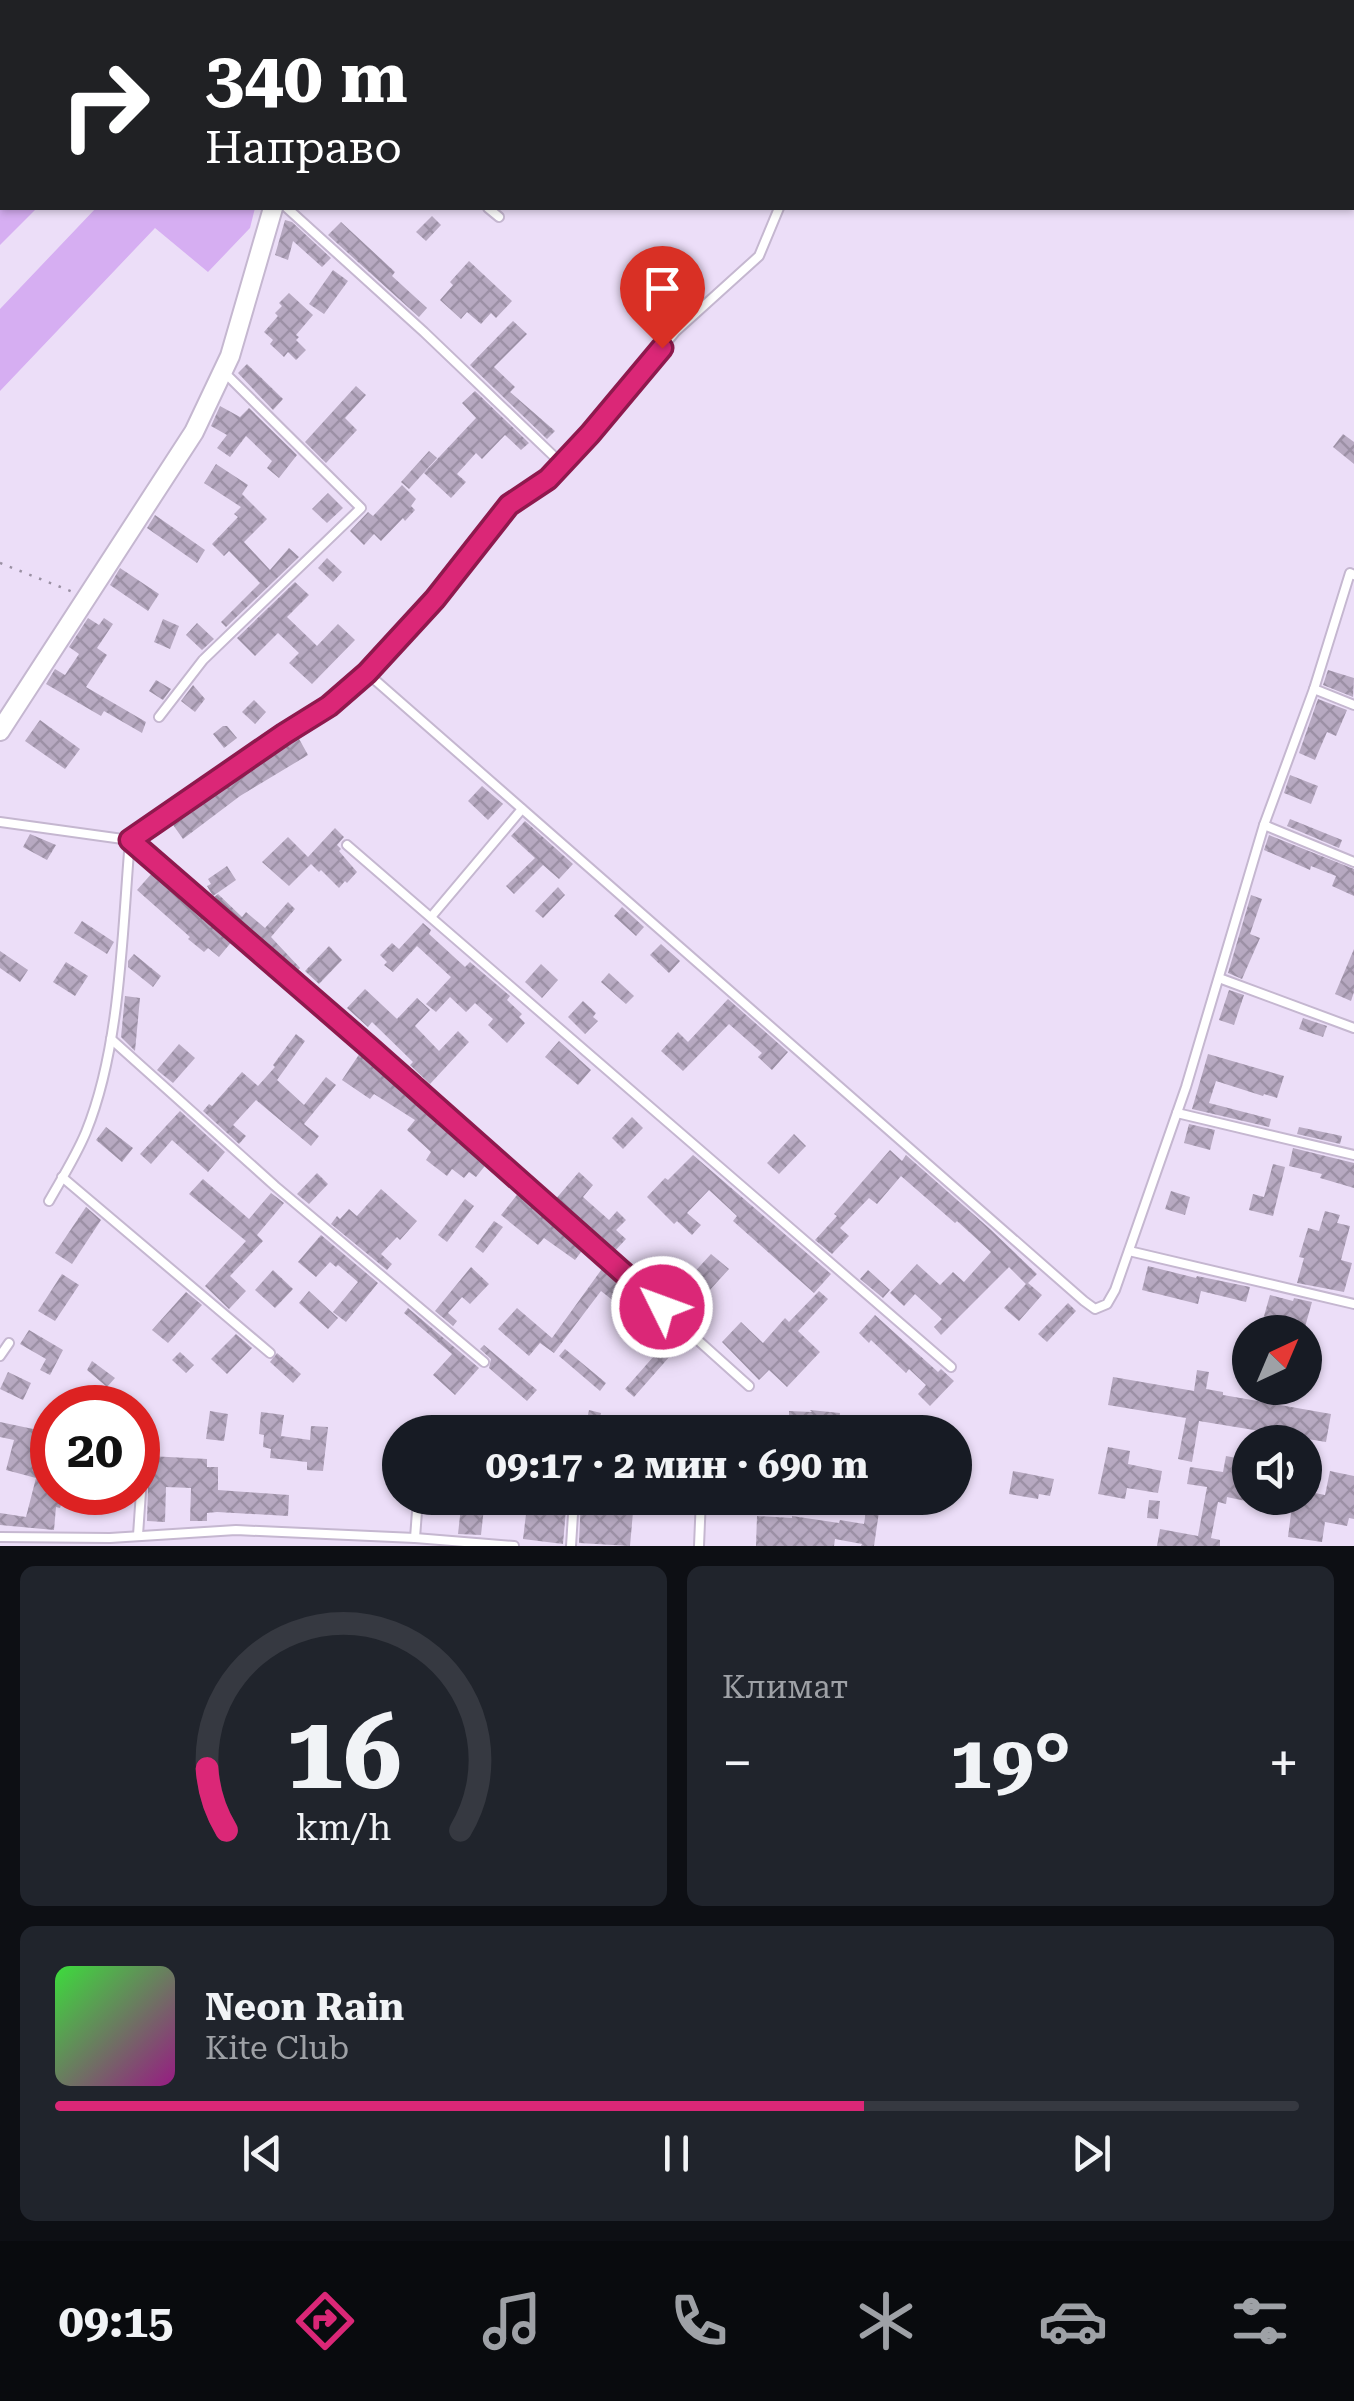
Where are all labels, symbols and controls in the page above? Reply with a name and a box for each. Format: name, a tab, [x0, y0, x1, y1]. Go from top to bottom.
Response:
text: 340 m	[205, 37, 408, 119]
icon: right	[40, 40, 170, 170]
text: Направо	[205, 121, 402, 174]
pin	[620, 246, 705, 349]
icon: arrive	[635, 261, 690, 316]
position arrow	[610, 1255, 714, 1359]
north arrow	[1232, 1315, 1322, 1405]
map controls	[1232, 1315, 1322, 1515]
speed limit sign: 20	[30, 1385, 160, 1515]
button: sound	[1232, 1425, 1322, 1515]
text: 09:17 · 2 мин · 690 m	[486, 1443, 868, 1487]
text: Климат	[722, 1668, 848, 1706]
text: 16	[285, 1692, 402, 1813]
text: 19°	[950, 1718, 1071, 1806]
text: −	[722, 1731, 753, 1795]
text: +	[1268, 1731, 1299, 1795]
text: km/h	[296, 1807, 391, 1849]
text: Neon Rain	[205, 1985, 404, 2029]
text: Kite Club	[205, 2029, 349, 2067]
icon: previous	[235, 2126, 290, 2181]
icon: pause	[649, 2126, 704, 2181]
icon: next	[1064, 2126, 1119, 2181]
icon: directions	[290, 2286, 360, 2356]
icon: music	[477, 2286, 547, 2356]
icon: phone	[664, 2286, 734, 2356]
icon: climate	[851, 2286, 921, 2356]
icon: car	[1038, 2286, 1108, 2356]
icon: filters	[1225, 2286, 1295, 2356]
text: 09:15	[59, 2295, 173, 2348]

